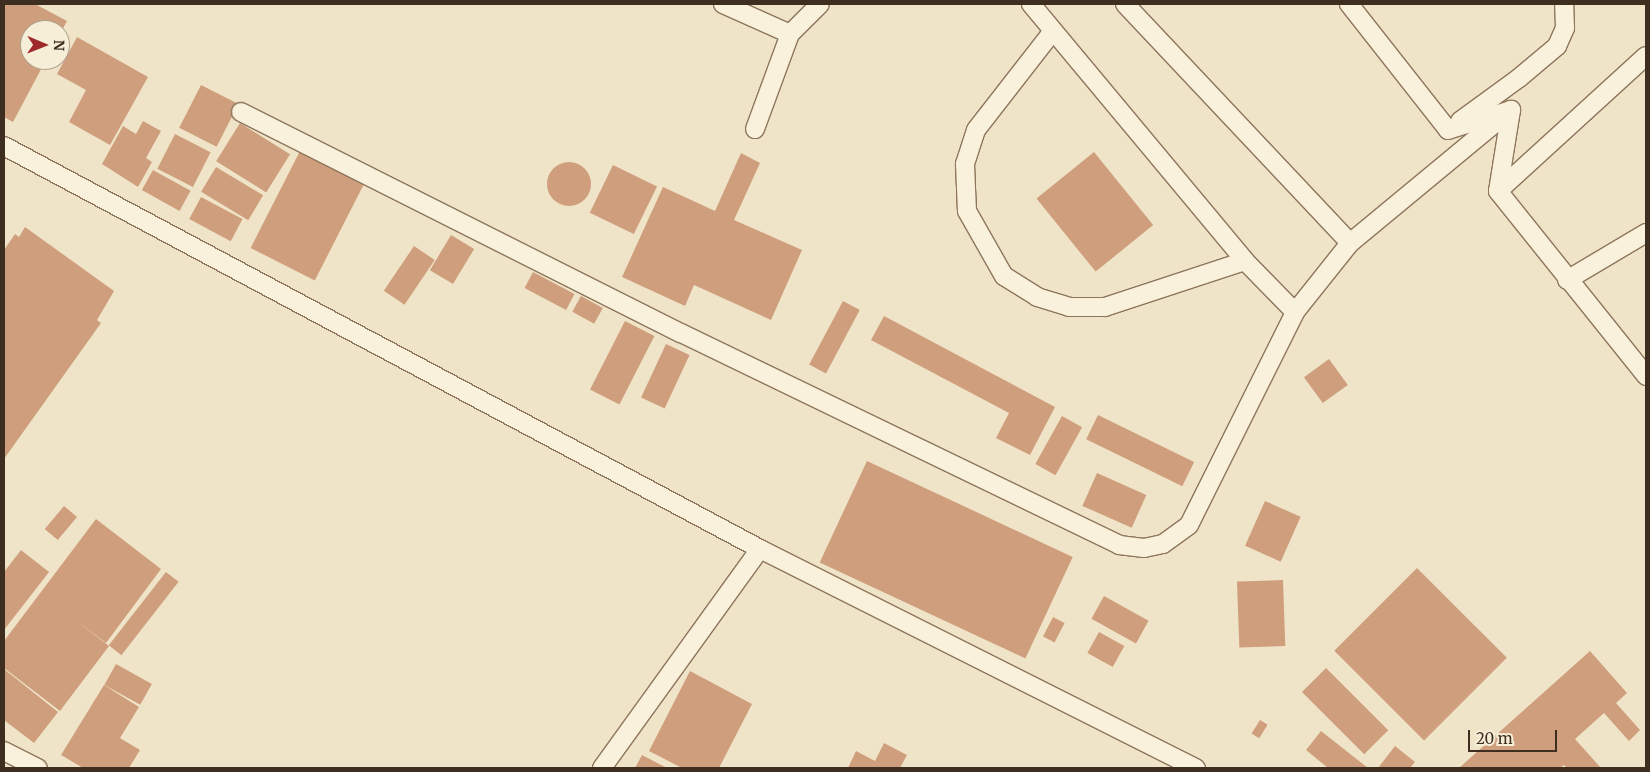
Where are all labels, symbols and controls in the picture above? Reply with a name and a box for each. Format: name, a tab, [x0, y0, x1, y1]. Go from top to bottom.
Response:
north arrow	[20, 20, 70, 70]
text: N	[50, 40, 68, 51]
scale bar	[1470, 720, 1559, 752]
text: 20 m	[1476, 729, 1513, 748]

